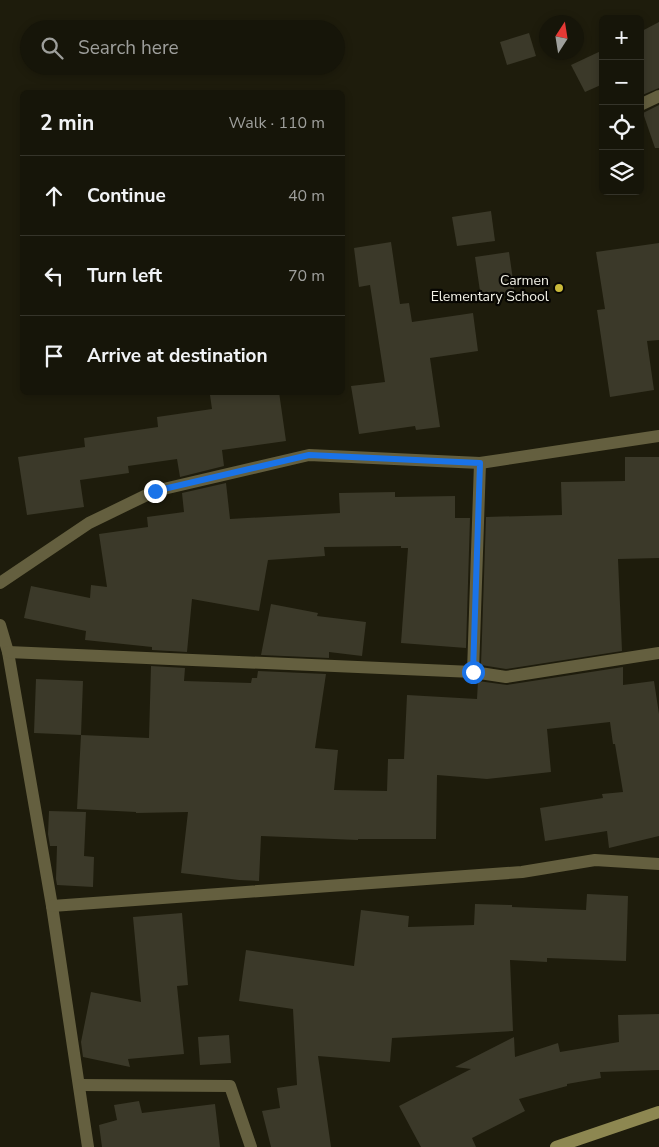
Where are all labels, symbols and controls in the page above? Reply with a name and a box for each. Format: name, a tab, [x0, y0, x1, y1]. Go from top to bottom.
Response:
north arrow	[539, 15, 584, 60]
map controls	[599, 15, 644, 195]
button: +	[599, 15, 644, 60]
search box	[20, 20, 345, 75]
icon: search	[38, 34, 66, 62]
text: Search here	[78, 35, 179, 61]
button: −	[599, 60, 644, 105]
button: locate	[599, 105, 644, 150]
text: 2 min	[40, 109, 94, 137]
text: Walk · 110 m	[229, 112, 325, 134]
button: layers	[599, 150, 644, 195]
icon: ahead	[40, 182, 68, 210]
text: Continue	[87, 183, 166, 209]
text: 40 m	[288, 185, 325, 207]
icon: left	[40, 262, 68, 290]
text: Turn left	[87, 263, 162, 289]
text: 70 m	[288, 265, 325, 287]
place label: Carmen Elementary School	[431, 271, 550, 306]
marker: Carmen Elementary School	[553, 282, 565, 294]
icon: arrive	[40, 342, 68, 370]
text: Arrive at destination	[87, 343, 268, 369]
route end	[144, 480, 167, 503]
route start	[462, 661, 485, 684]

